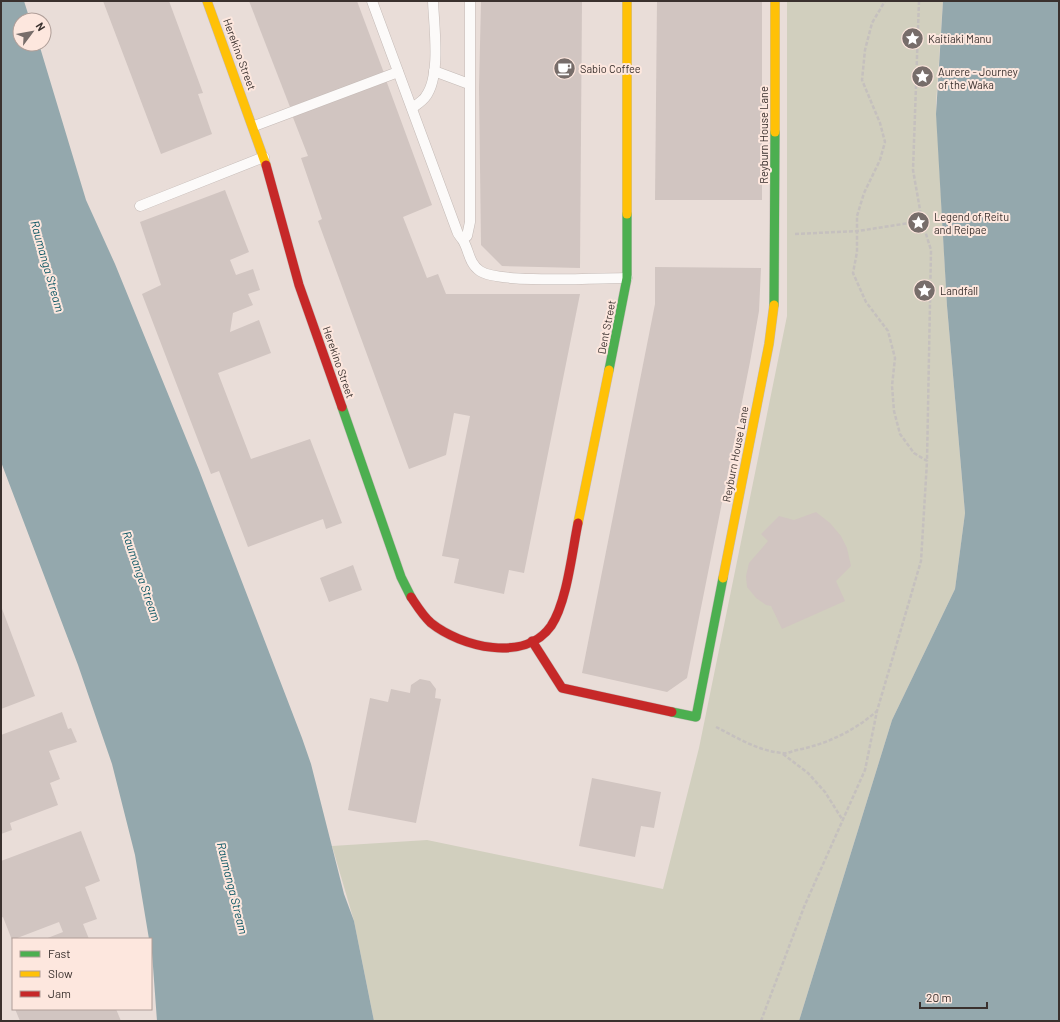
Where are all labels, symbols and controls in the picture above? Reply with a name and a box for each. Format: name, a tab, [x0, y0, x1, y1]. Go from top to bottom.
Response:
north arrow	[12, 12, 52, 52]
street label: Herekino Street	[221, 16, 259, 92]
text: N	[33, 20, 48, 33]
place icon: Kaitiaki Manu	[900, 25, 926, 51]
place label: Kaitiaki Manu	[928, 32, 992, 45]
cafe icon: Sabio Coffee	[551, 55, 577, 81]
place label: Sabio Coffee	[580, 62, 641, 75]
place icon: Aurere - Journey of the Waka	[910, 64, 936, 90]
place label: Aurere - Journey of the Waka	[938, 65, 1018, 91]
street label: Reyburn House Lane	[757, 86, 770, 184]
place icon: Legend of Reitu and Reipae	[905, 209, 931, 235]
place label: Legend of Reitu and Reipae	[934, 210, 1009, 236]
water label: Raumanga Stream	[28, 219, 68, 314]
place icon: Landfall	[911, 277, 937, 303]
place label: Landfall	[940, 284, 978, 297]
street label: Dent Street	[594, 299, 618, 355]
street label: Herekino Street	[321, 324, 357, 400]
street label: Reyburn House Lane	[719, 405, 751, 503]
water label: Raumanga Stream	[120, 529, 164, 623]
water label: Raumanga Stream	[215, 841, 251, 936]
legend	[12, 938, 152, 1010]
text: Fast	[48, 946, 71, 960]
text: Slow	[48, 966, 73, 980]
scale bar	[920, 984, 987, 1010]
text: Jam	[48, 986, 71, 1000]
text: 20 m	[926, 990, 952, 1004]

